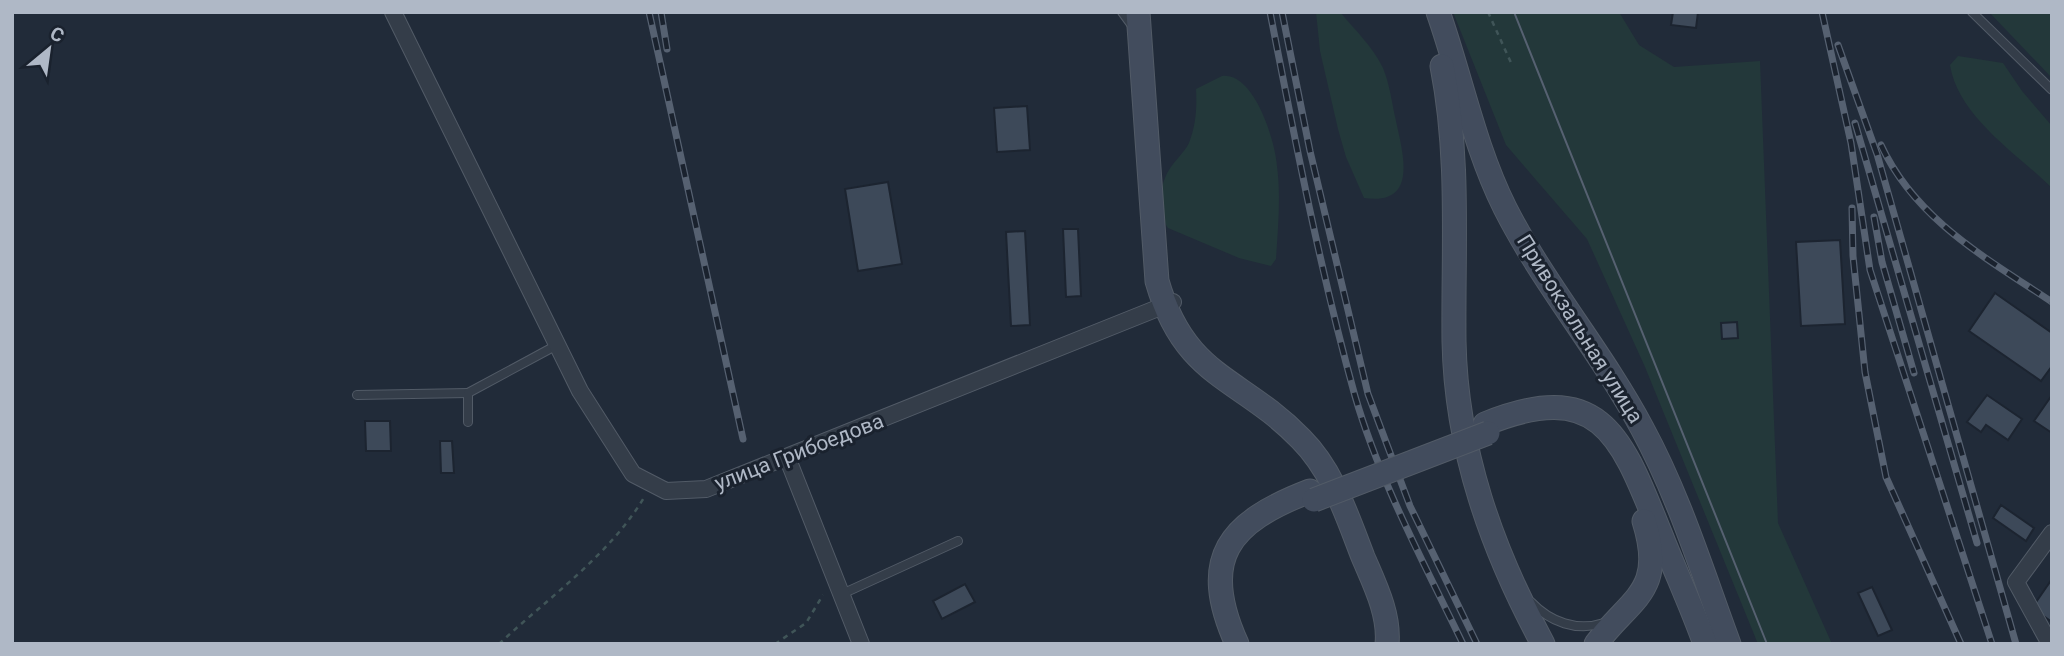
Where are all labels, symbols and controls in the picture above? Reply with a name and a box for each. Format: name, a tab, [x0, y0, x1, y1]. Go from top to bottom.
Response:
north arrow	[14, 14, 84, 84]
text: С	[46, 21, 68, 48]
street label: Привокзальная улица	[1512, 230, 1648, 428]
street label: улица Грибоедова	[711, 409, 887, 495]

